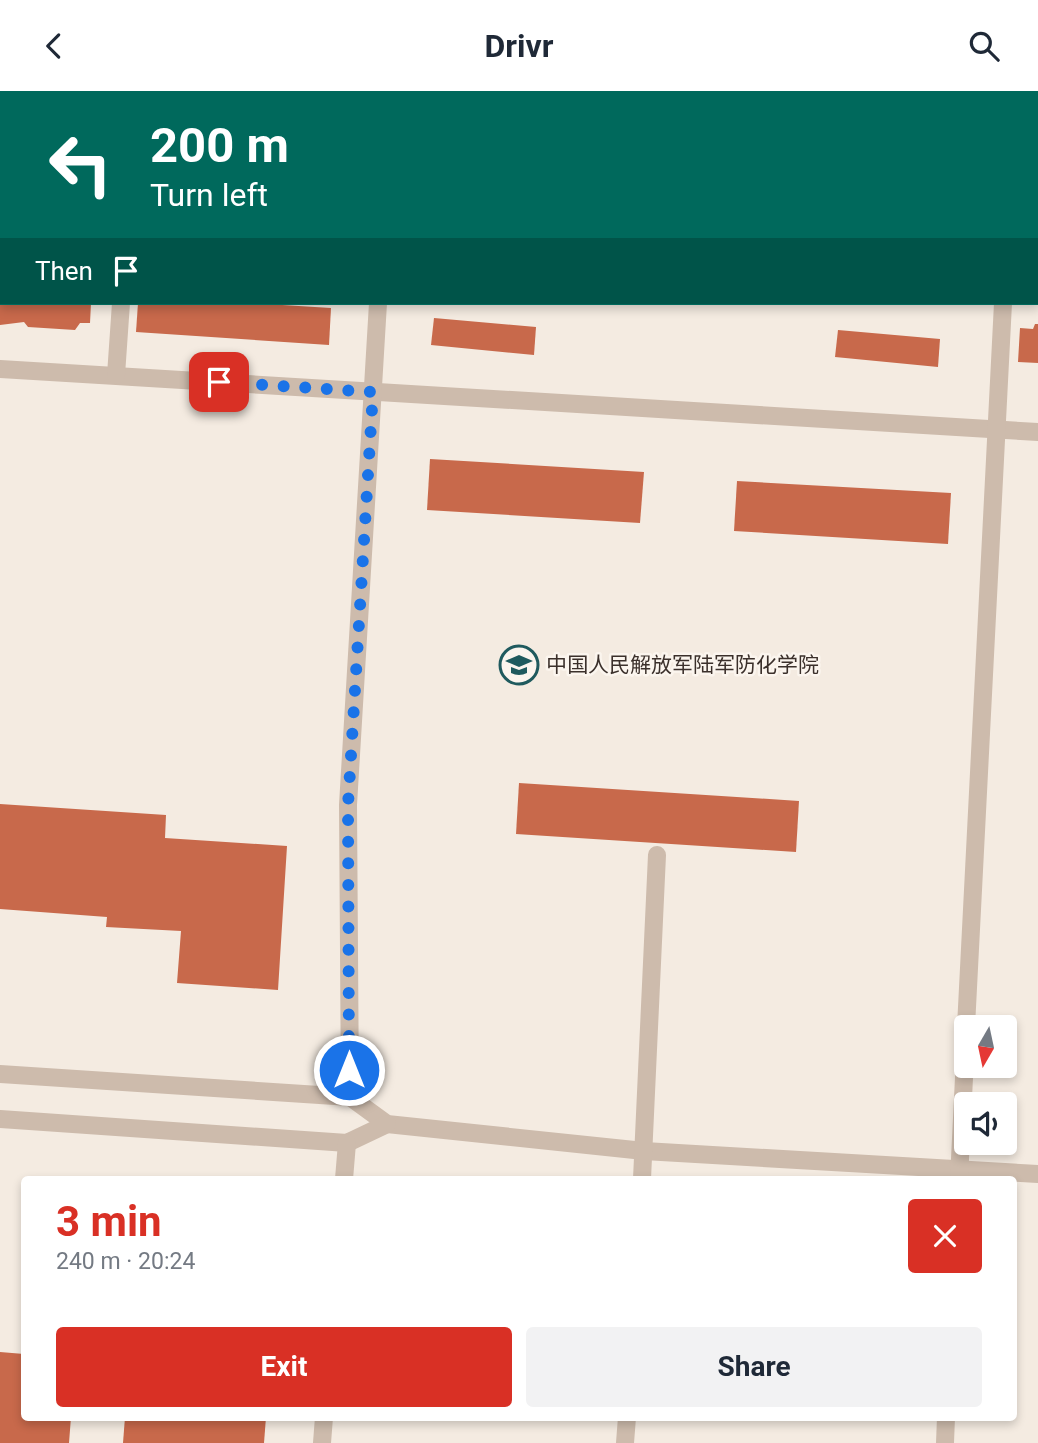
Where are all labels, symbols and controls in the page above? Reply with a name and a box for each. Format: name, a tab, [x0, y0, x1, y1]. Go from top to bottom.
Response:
icon: back	[35, 27, 73, 65]
text: Drivr	[485, 27, 553, 65]
icon: search	[965, 27, 1003, 65]
text: 200 m	[150, 117, 289, 174]
icon: left	[35, 119, 126, 210]
text: Turn left	[150, 176, 268, 214]
icon: arrive	[107, 252, 145, 290]
text: Then	[35, 256, 93, 286]
pin	[189, 352, 249, 412]
icon: arrive	[200, 363, 238, 401]
school or university icon: 中国人民解放军陆军防化学院	[498, 644, 540, 686]
place label: 中国人民解放军陆军防化学院	[546, 653, 819, 677]
north arrow	[954, 1015, 1017, 1078]
map controls	[954, 1015, 1017, 1155]
position arrow	[312, 1033, 386, 1107]
button: sound	[954, 1092, 1017, 1155]
text: 3 min	[56, 1197, 162, 1246]
button: close	[908, 1199, 982, 1273]
text: 240 m · 20:24	[56, 1248, 195, 1275]
button: Exit	[56, 1327, 512, 1407]
button: Share	[526, 1327, 982, 1407]

